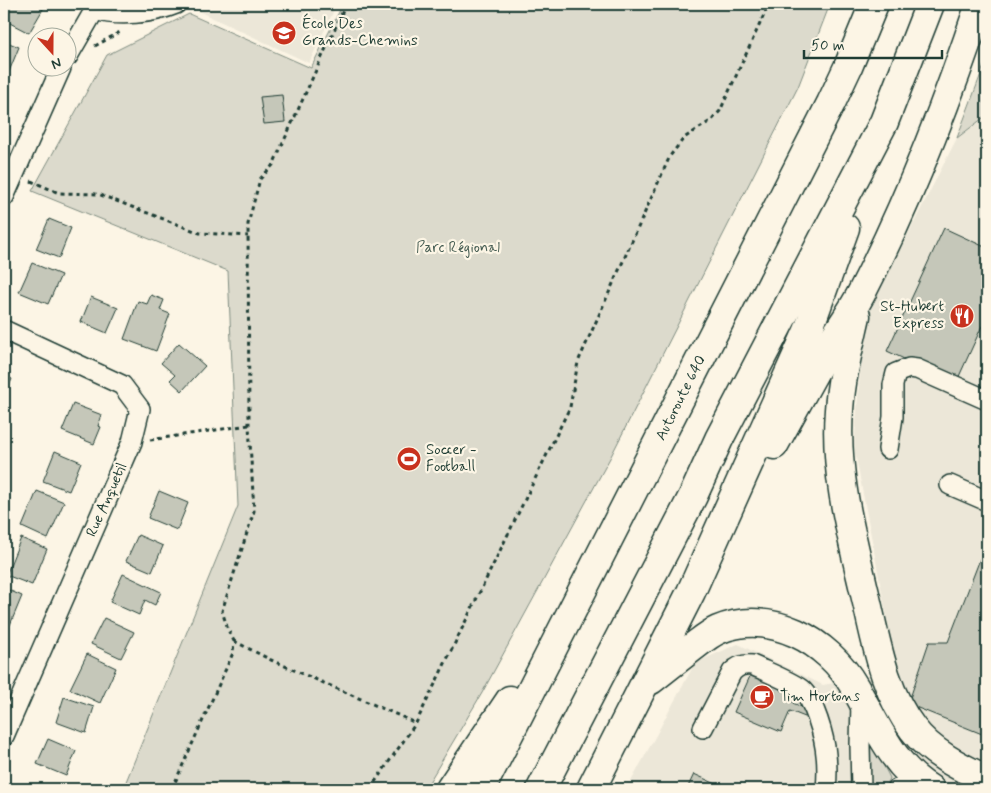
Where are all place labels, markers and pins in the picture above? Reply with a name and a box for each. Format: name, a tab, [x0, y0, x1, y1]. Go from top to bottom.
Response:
place label: École Des Grands-Chemins	[302, 13, 418, 51]
school or university icon: École Des Grands-Chemins	[271, 20, 297, 46]
place label: St-Hubert Express	[880, 297, 944, 334]
restaurant icon: St-Hubert Express	[949, 303, 975, 329]
place label: Soccer - Football	[426, 440, 477, 477]
sports icon: Soccer - Football	[396, 446, 422, 472]
cafe icon: Tim Hortons	[749, 684, 775, 710]
place label: Tim Hortons	[780, 687, 860, 707]

